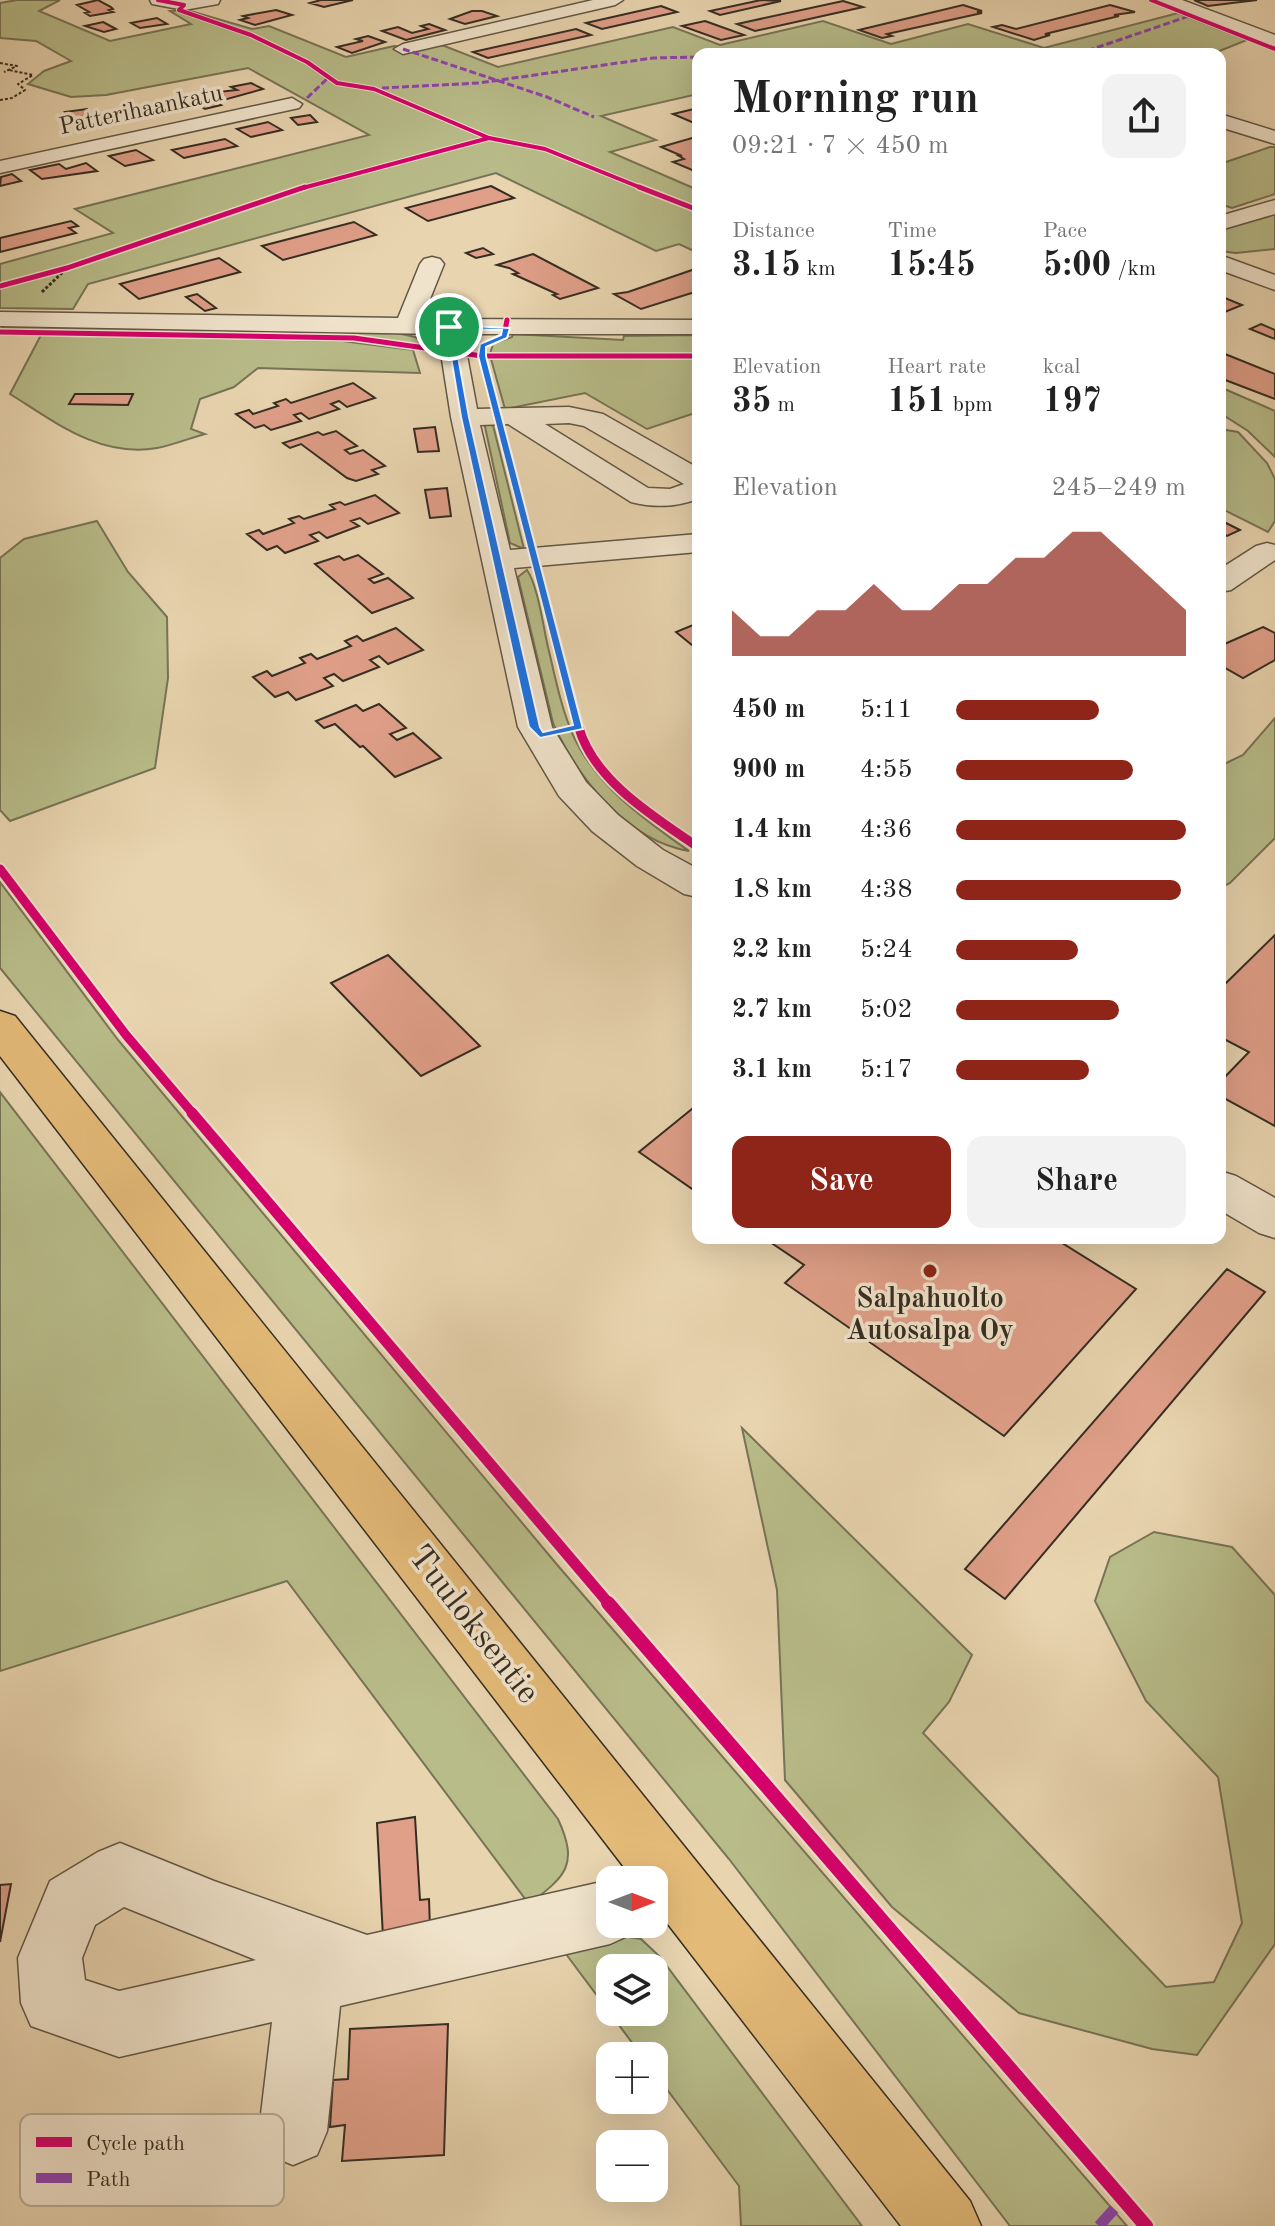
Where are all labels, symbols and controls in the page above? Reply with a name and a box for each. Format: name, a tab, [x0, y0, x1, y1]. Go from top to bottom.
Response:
button: share	[1102, 74, 1186, 158]
text: Morning run	[732, 78, 979, 122]
street label: Patterihaankatu	[57, 82, 225, 140]
text: 09:21 · 7 × 450 m	[732, 133, 949, 159]
text: Distance	[732, 220, 815, 242]
text: Time	[887, 220, 937, 242]
text: Pace	[1043, 220, 1087, 242]
text: 3.15	[732, 249, 801, 283]
text: 15:45	[887, 249, 976, 283]
text: 5:00	[1043, 249, 1111, 283]
text: km	[801, 258, 836, 280]
text: /km	[1111, 258, 1156, 280]
pin	[415, 293, 483, 361]
icon: arrive	[427, 305, 471, 349]
text: Elevation	[732, 356, 822, 378]
text: Heart rate	[887, 356, 986, 378]
text: kcal	[1043, 356, 1081, 378]
text: 35	[732, 385, 771, 419]
text: 151	[887, 385, 947, 419]
text: 197	[1043, 385, 1102, 419]
text: m	[771, 394, 795, 416]
text: bpm	[947, 394, 993, 416]
text: Elevation	[732, 475, 838, 501]
text: 245–249 m	[1051, 475, 1186, 501]
text: 450 m	[732, 697, 805, 723]
text: 5:11	[860, 697, 913, 723]
text: 900 m	[732, 757, 805, 783]
text: 4:55	[860, 757, 913, 783]
text: 1.4 km	[732, 817, 812, 843]
text: 4:36	[860, 817, 913, 843]
text: 1.8 km	[732, 877, 812, 903]
text: 4:38	[860, 877, 913, 903]
text: 2.2 km	[732, 937, 812, 963]
text: 5:24	[860, 937, 913, 963]
text: 2.7 km	[732, 997, 812, 1023]
text: 5:02	[860, 997, 913, 1023]
text: 3.1 km	[732, 1057, 812, 1083]
text: 5:17	[860, 1057, 913, 1083]
button: Save	[732, 1136, 951, 1228]
button: Share	[967, 1136, 1186, 1228]
marker: Salpahuolto Autosalpa Oy	[921, 1262, 939, 1280]
place label: Salpahuolto Autosalpa Oy	[846, 1286, 1014, 1346]
street label: Tuuloksentie	[401, 1540, 545, 1710]
north arrow	[596, 1866, 668, 1938]
map controls	[596, 1866, 668, 2202]
button: layers	[596, 1954, 668, 2026]
button: +	[596, 2042, 668, 2114]
legend	[20, 2114, 284, 2206]
button: −	[596, 2130, 668, 2202]
text: Cycle path	[86, 2133, 185, 2155]
text: Path	[86, 2169, 131, 2191]

